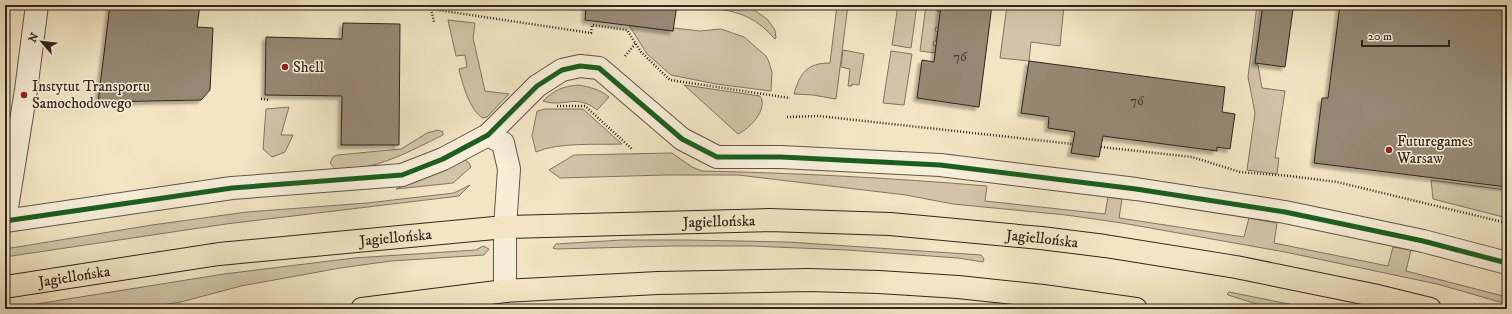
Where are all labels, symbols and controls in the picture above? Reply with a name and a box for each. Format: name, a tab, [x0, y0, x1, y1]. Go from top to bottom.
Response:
north arrow	[22, 22, 62, 62]
scale bar	[1362, 22, 1449, 48]
text: 20 m	[1368, 29, 1392, 44]
text: N	[26, 31, 42, 45]
house number: 76	[953, 49, 968, 65]
place label: Shell	[293, 58, 324, 77]
marker: Shell	[280, 62, 290, 72]
place label: Instytut Transportu Samochodowego	[32, 77, 150, 113]
marker: Instytut Transportu Samochodowego	[19, 90, 29, 100]
house number: 76	[1130, 93, 1145, 109]
place label: Futuregames Warsaw	[1396, 132, 1473, 168]
marker: Futuregames Warsaw	[1384, 145, 1394, 155]
street label: Jagiellońska	[681, 211, 756, 232]
street label: Jagiellońska	[357, 225, 433, 251]
street label: Jagiellońska	[1003, 226, 1080, 253]
street label: Jagiellońska	[35, 262, 112, 292]

